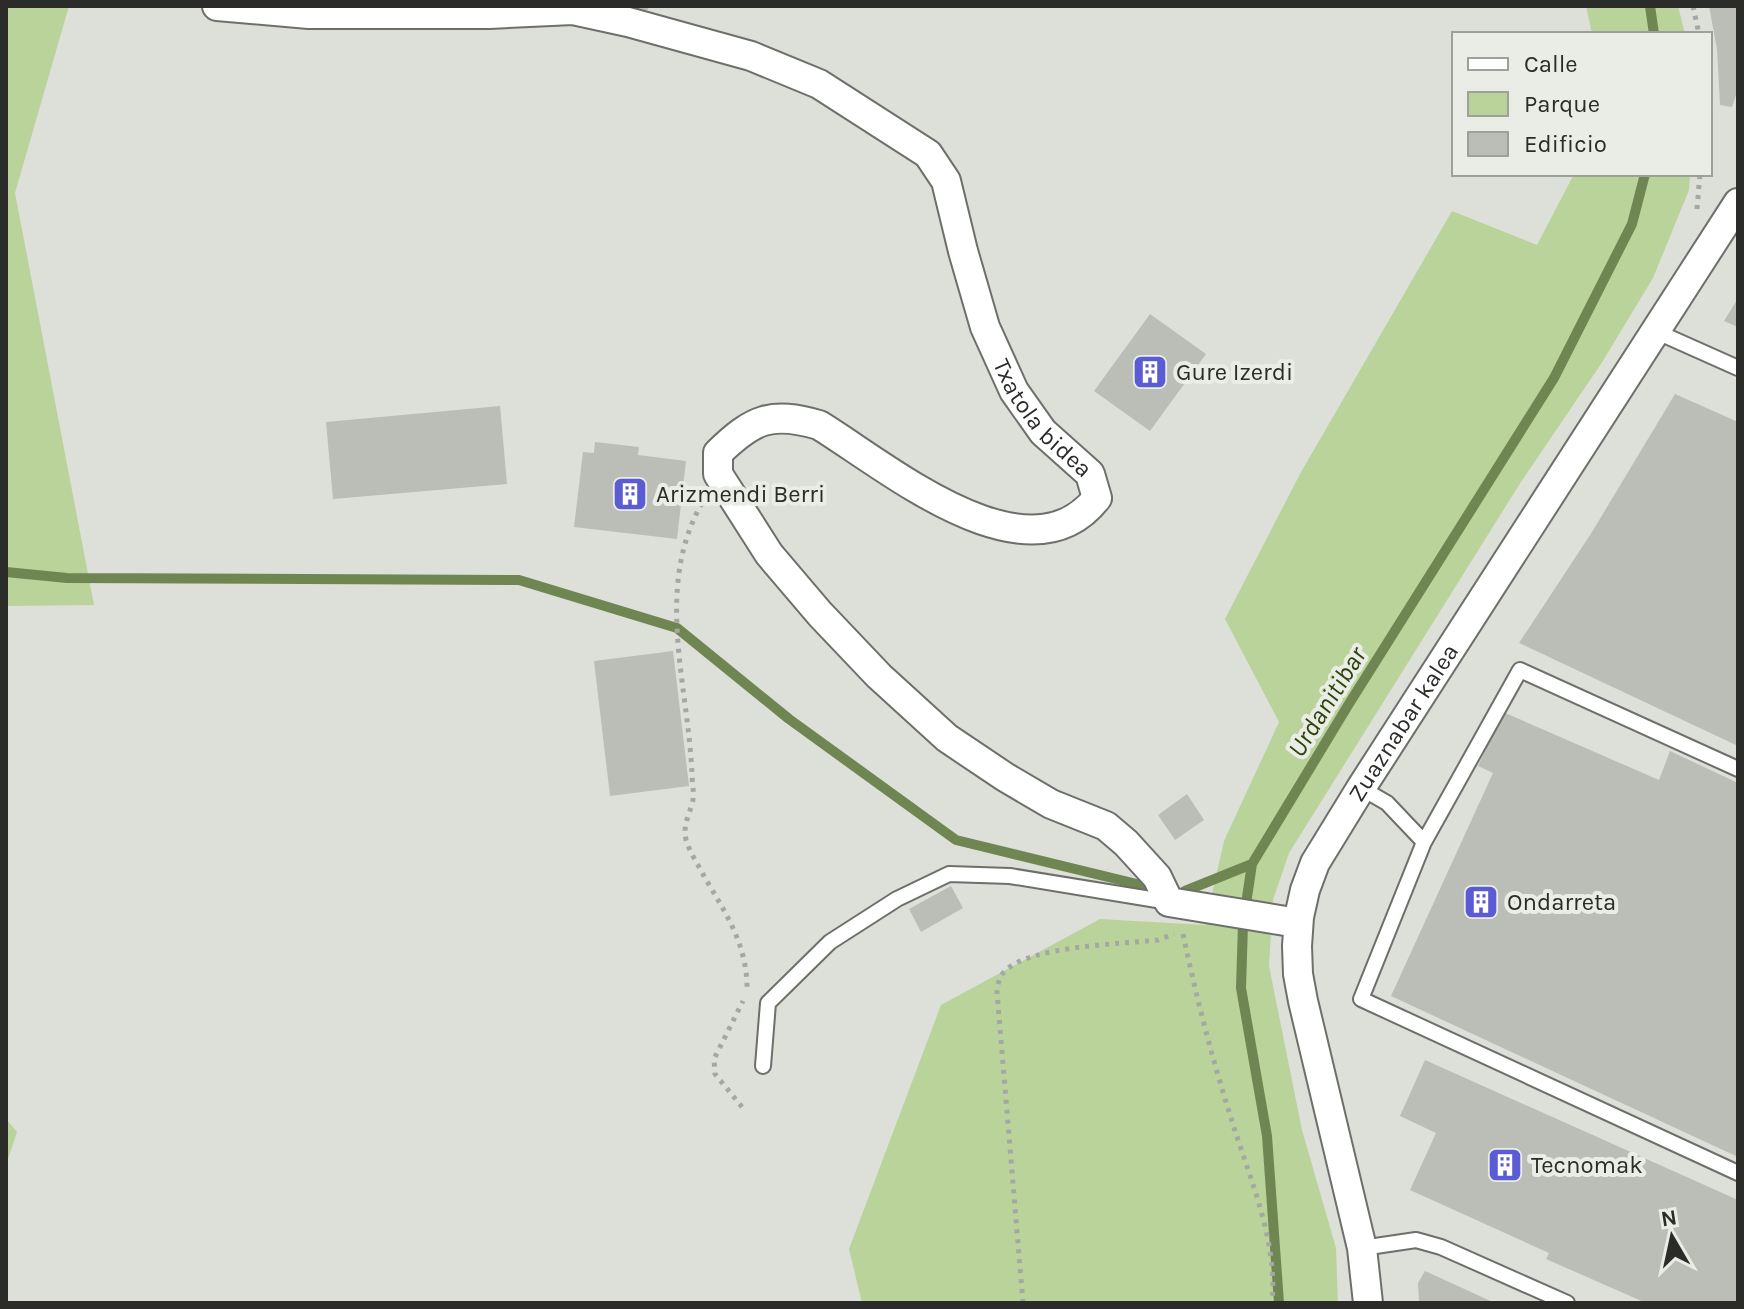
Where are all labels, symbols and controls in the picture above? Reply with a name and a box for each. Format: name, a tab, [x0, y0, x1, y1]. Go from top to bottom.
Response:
legend	[1452, 32, 1712, 176]
text: Calle	[1524, 50, 1578, 78]
text: Parque	[1524, 90, 1600, 118]
text: Edificio	[1524, 130, 1607, 158]
building icon: Gure Izerdi	[1131, 353, 1169, 391]
street label: Txatola bidea	[987, 354, 1098, 483]
place label: Gure Izerdi	[1176, 358, 1293, 386]
building icon: Arizmendi Berri	[611, 475, 649, 513]
place label: Arizmendi Berri	[656, 480, 825, 508]
street label: Zuaznabar kalea	[1342, 639, 1464, 807]
water label: Urdanitibar	[1281, 640, 1374, 763]
building icon: Ondarreta	[1462, 883, 1500, 921]
place label: Ondarreta	[1507, 888, 1616, 916]
building icon: Tecnomak	[1486, 1146, 1524, 1184]
place label: Tecnomak	[1531, 1151, 1643, 1179]
north arrow	[1632, 1197, 1712, 1277]
text: N	[1659, 1204, 1679, 1232]

